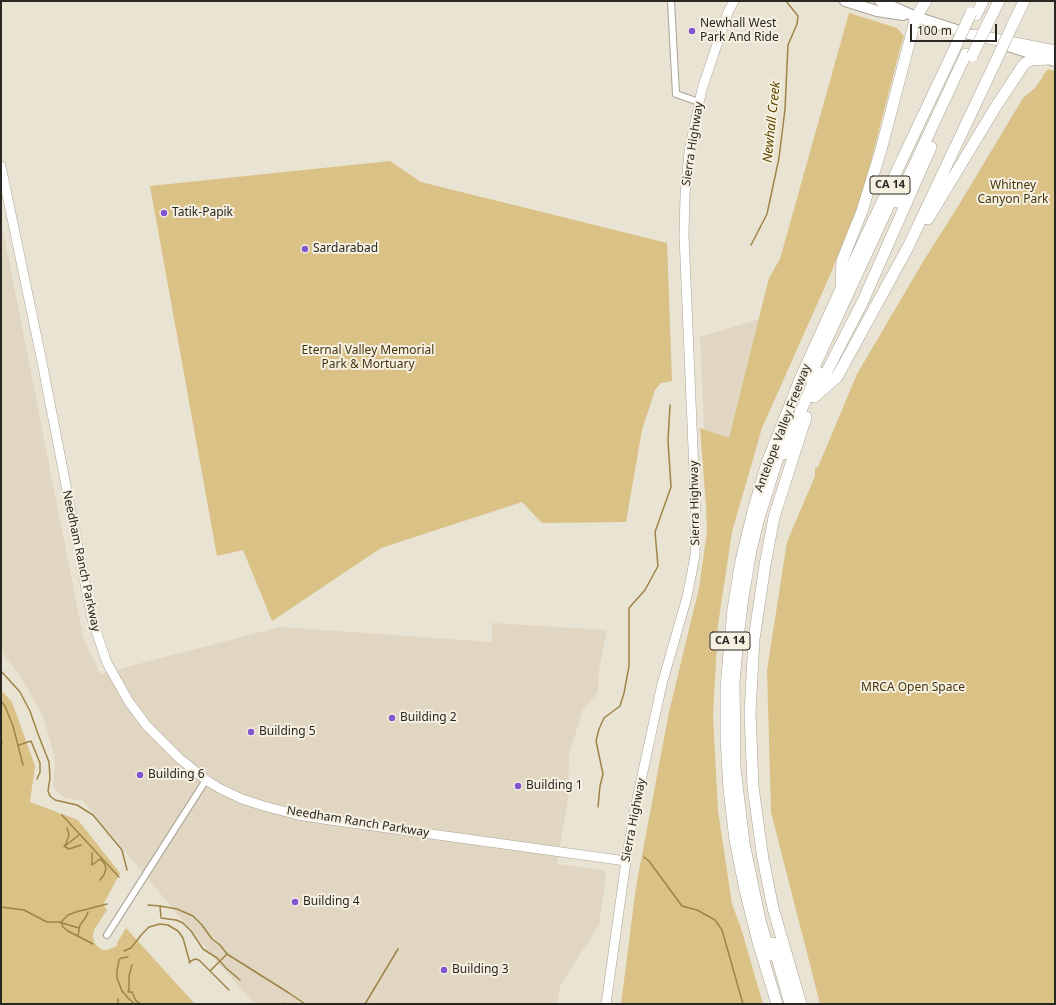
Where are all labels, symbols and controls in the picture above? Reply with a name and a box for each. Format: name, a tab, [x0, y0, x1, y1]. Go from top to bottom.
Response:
scale bar	[912, 16, 999, 42]
place label: Newhall West Park And Ride	[700, 17, 779, 45]
text: 100 m	[917, 22, 952, 39]
marker: Newhall West Park And Ride	[687, 26, 697, 36]
water label: Newhall Creek	[760, 81, 784, 163]
street label: Sierra Highway	[679, 101, 707, 187]
road number: CA 14	[870, 176, 910, 194]
park label: Whitney Canyon Park	[977, 179, 1049, 207]
place label: Tatik-Papik	[172, 206, 233, 220]
marker: Tatik-Papik	[159, 208, 169, 218]
place label: Sardarabad	[313, 242, 378, 256]
marker: Sardarabad	[300, 244, 310, 254]
park label: Eternal Valley Memorial Park & Mortuary	[302, 344, 434, 372]
street label: Antelope Valley Freeway	[752, 362, 814, 494]
street label: Sierra Highway	[687, 460, 703, 546]
street label: Needham Ranch Parkway	[59, 489, 103, 633]
road number: CA 14	[710, 632, 750, 650]
park label: MRCA Open Space	[861, 681, 965, 695]
place label: Building 2	[400, 711, 457, 725]
marker: Building 2	[387, 713, 397, 723]
place label: Building 5	[259, 725, 316, 739]
marker: Building 5	[246, 727, 256, 737]
place label: Building 6	[148, 768, 205, 782]
marker: Building 6	[135, 770, 145, 780]
street label: Sierra Highway	[619, 777, 649, 863]
place label: Building 1	[526, 779, 583, 793]
marker: Building 1	[513, 781, 523, 791]
street label: Needham Ranch Parkway	[286, 804, 430, 840]
place label: Building 4	[303, 895, 360, 909]
marker: Building 4	[290, 897, 300, 907]
place label: Building 3	[452, 963, 509, 977]
marker: Building 3	[439, 965, 449, 975]

